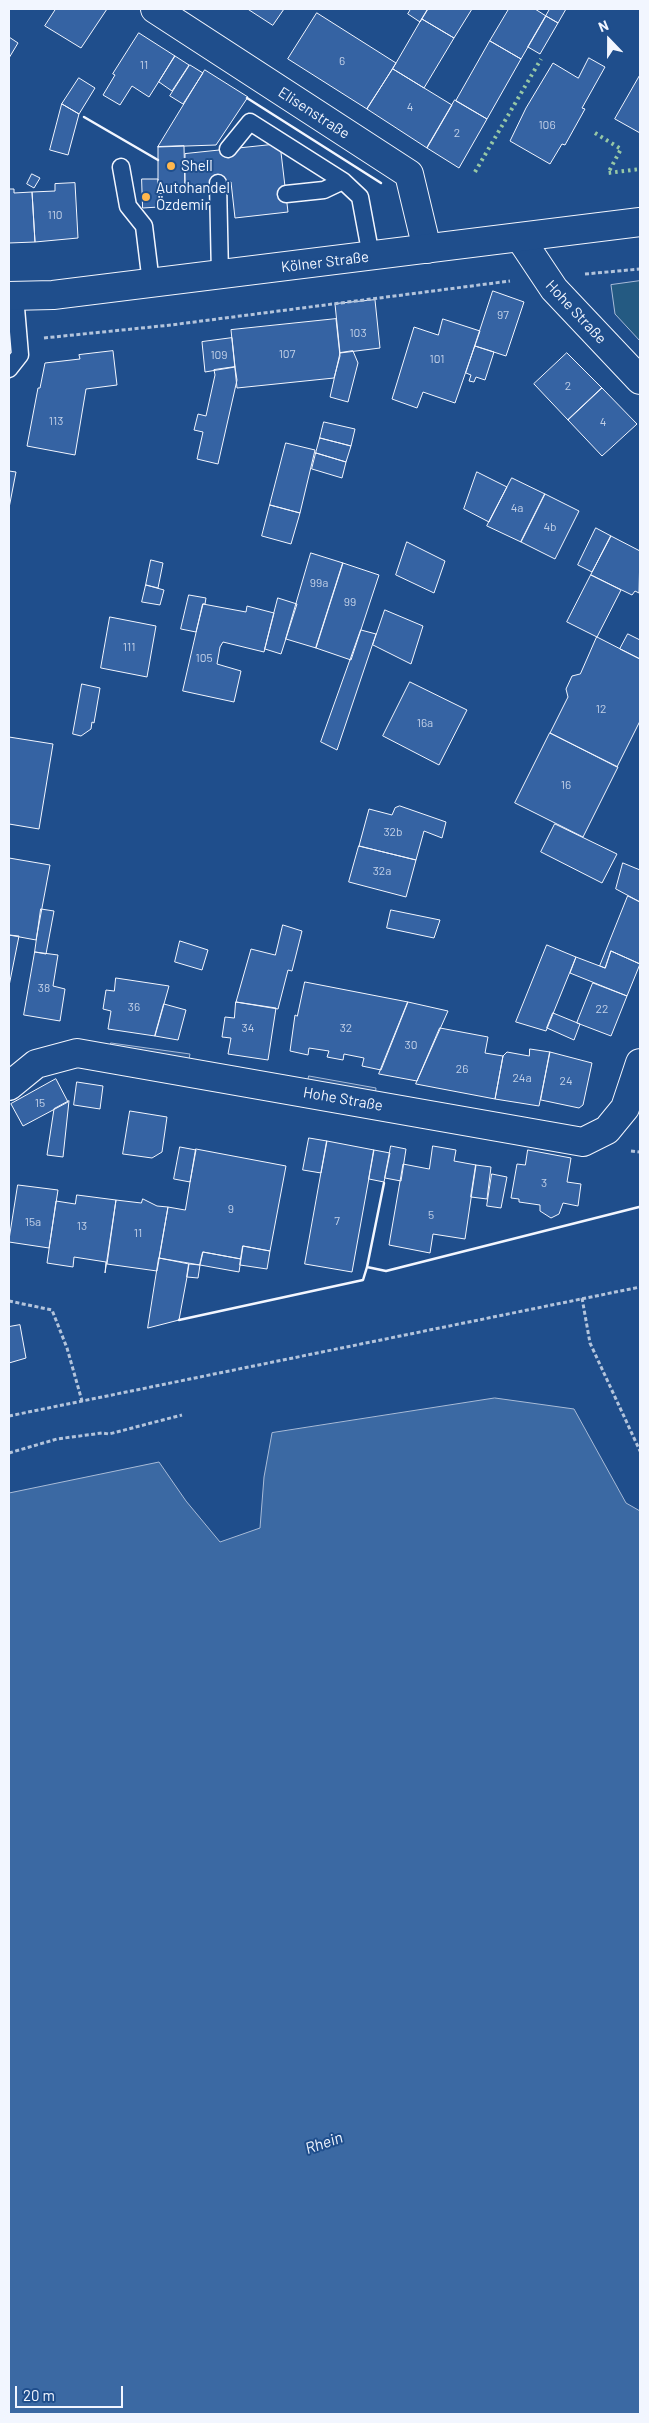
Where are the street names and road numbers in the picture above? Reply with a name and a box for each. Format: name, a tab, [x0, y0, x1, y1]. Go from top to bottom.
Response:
street label: Elisenstraße	[275, 83, 353, 143]
street label: Kölner Straße	[280, 248, 370, 276]
street label: Hohe Straße	[542, 276, 610, 348]
street label: Hohe Straße	[302, 1083, 384, 1115]

